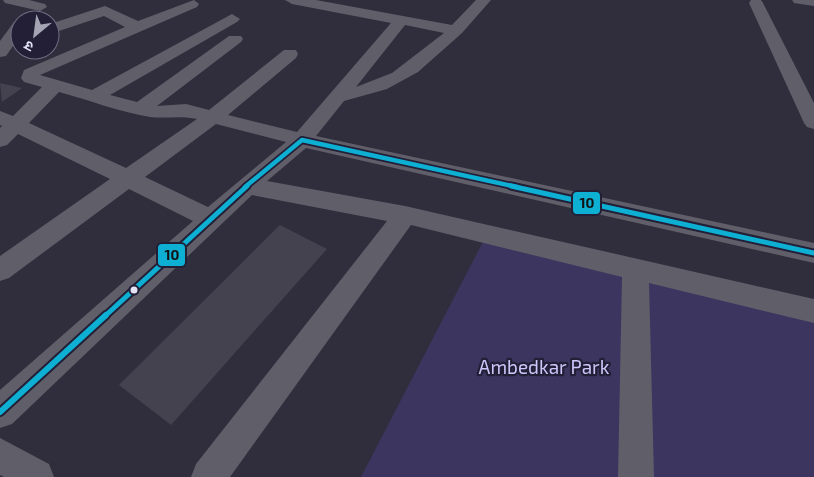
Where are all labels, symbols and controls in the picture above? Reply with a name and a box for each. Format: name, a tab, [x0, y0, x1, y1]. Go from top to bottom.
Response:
north arrow	[10, 10, 60, 60]
text: उ	[20, 37, 36, 56]
line badge: 10	[572, 191, 601, 215]
text: 10	[580, 194, 595, 211]
line badge: 10	[157, 243, 186, 267]
text: 10	[165, 246, 180, 263]
unlabelled marker	[129, 285, 139, 295]
park label: Ambedkar Park	[479, 355, 610, 378]

